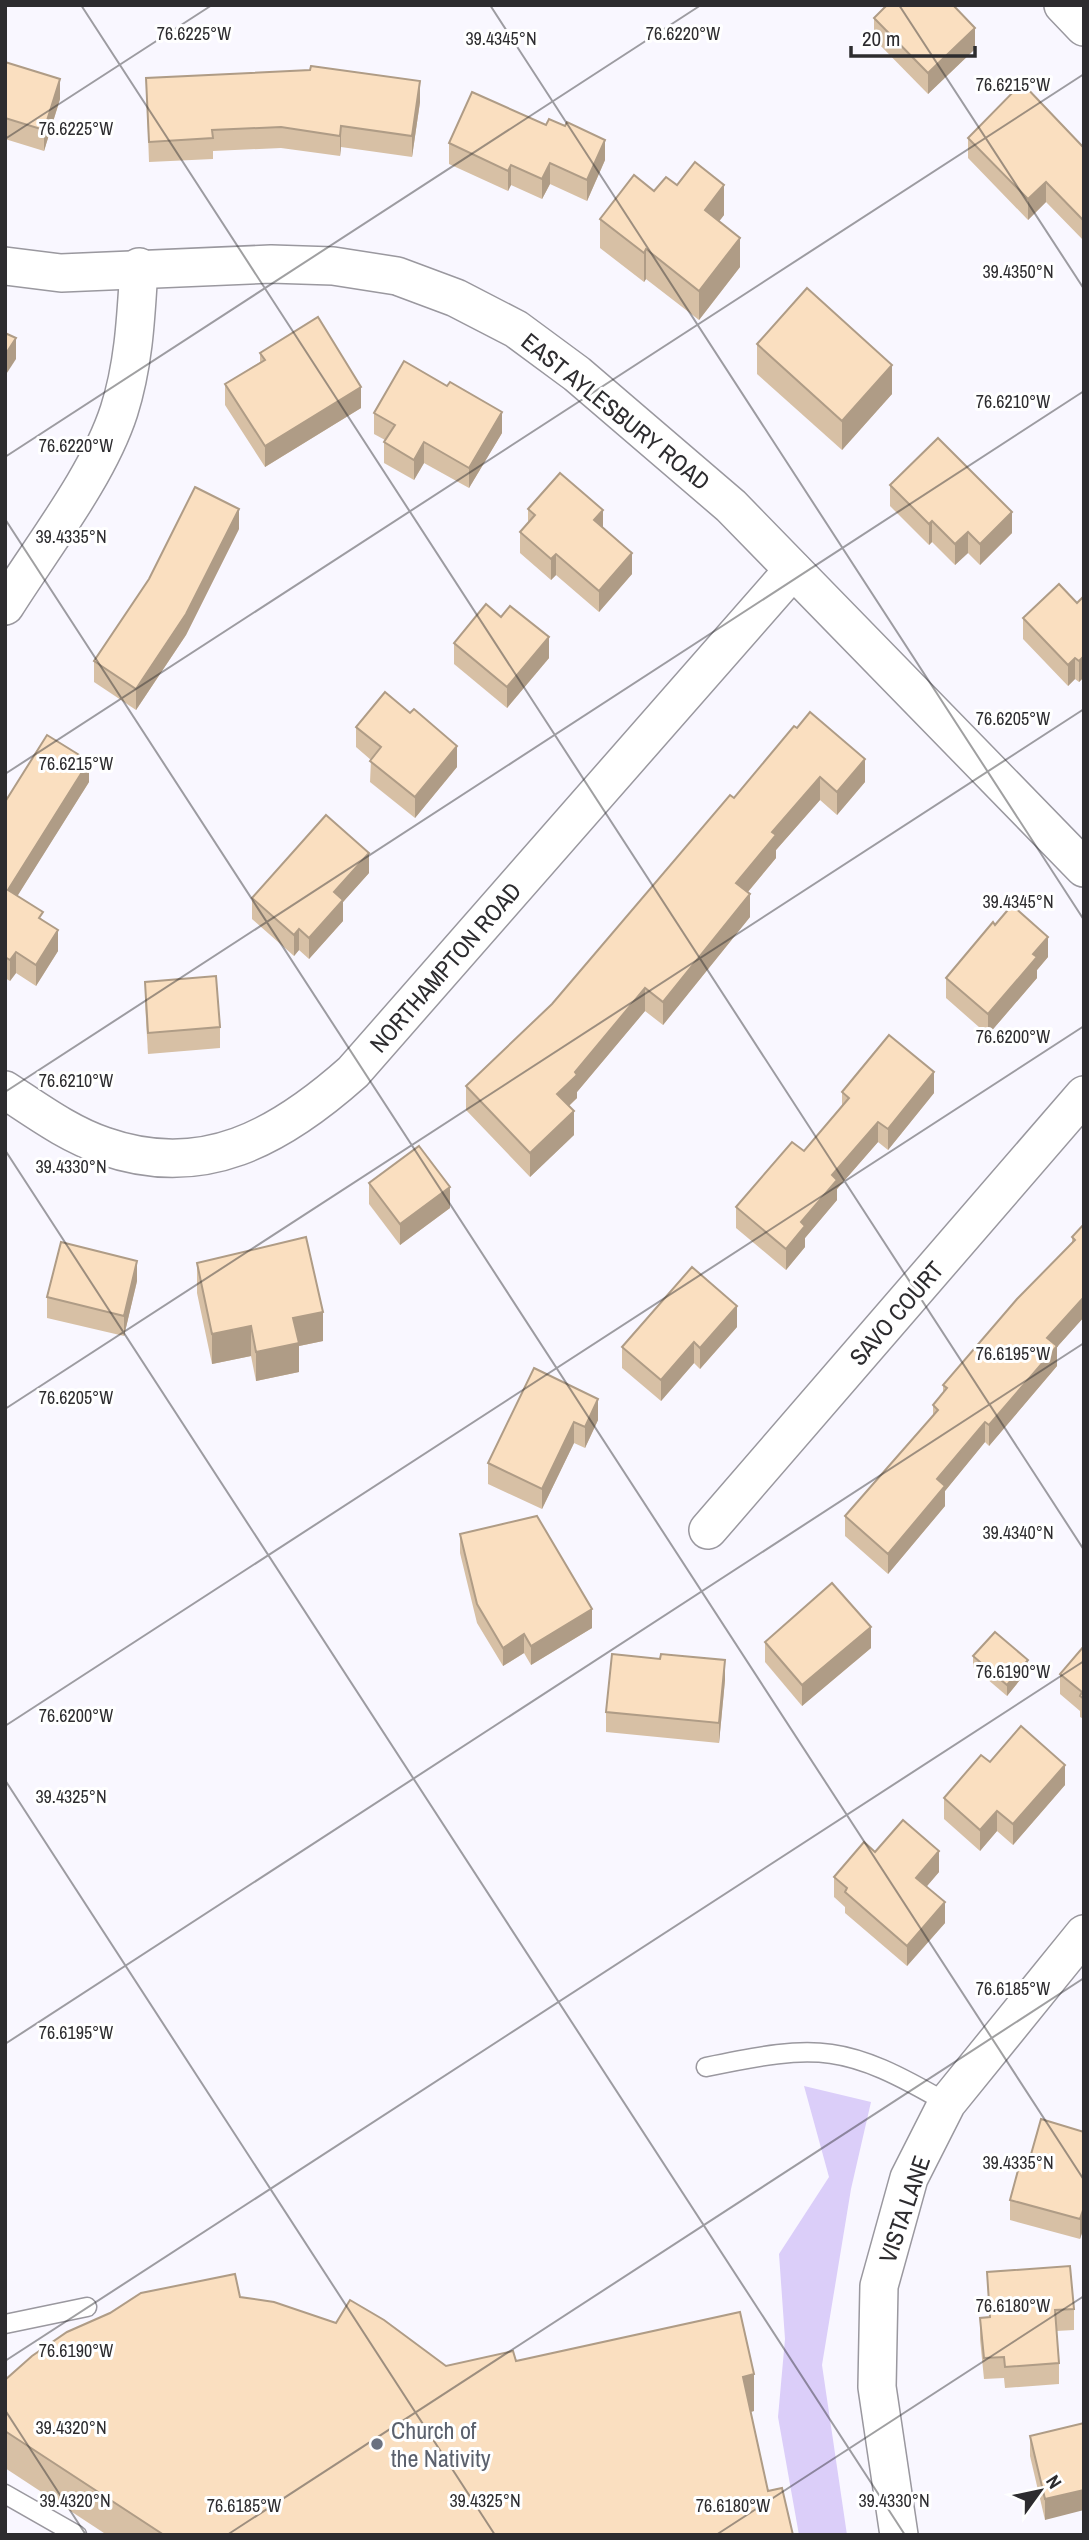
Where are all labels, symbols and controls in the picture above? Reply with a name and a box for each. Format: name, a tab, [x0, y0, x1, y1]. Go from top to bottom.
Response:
scale bar	[851, 14, 975, 58]
text: 76.6225°W	[157, 21, 231, 46]
text: 76.6220°W	[646, 21, 720, 46]
text: 20 m	[862, 24, 900, 53]
text: 39.4345°N	[465, 26, 537, 51]
text: 76.6215°W	[976, 72, 1050, 97]
text: 76.6225°W	[39, 116, 113, 141]
text: 39.4350°N	[982, 259, 1054, 284]
street label: EAST AYLESBURY ROAD	[515, 325, 717, 497]
text: 76.6210°W	[976, 389, 1050, 414]
text: 76.6220°W	[39, 433, 113, 458]
text: 39.4335°N	[35, 524, 107, 549]
text: 76.6205°W	[976, 706, 1050, 731]
text: 76.6215°W	[39, 751, 113, 776]
street label: NORTHAMPTON ROAD	[362, 875, 528, 1059]
text: 39.4345°N	[982, 889, 1054, 914]
text: 76.6200°W	[976, 1024, 1050, 1049]
text: 76.6210°W	[39, 1068, 113, 1093]
text: 39.4330°N	[35, 1154, 107, 1179]
street label: SAVO COURT	[842, 1254, 950, 1372]
text: 76.6195°W	[976, 1341, 1050, 1366]
text: 76.6205°W	[39, 1385, 113, 1410]
text: 39.4340°N	[982, 1520, 1054, 1545]
text: 76.6190°W	[976, 1659, 1050, 1684]
text: 76.6200°W	[39, 1703, 113, 1728]
text: 39.4325°N	[35, 1784, 107, 1809]
text: 76.6185°W	[976, 1976, 1050, 2001]
text: 76.6195°W	[39, 2020, 113, 2045]
text: 39.4335°N	[982, 2150, 1054, 2175]
street label: VISTA LANE	[871, 2151, 937, 2267]
text: 76.6180°W	[976, 2293, 1050, 2318]
text: 76.6190°W	[39, 2338, 113, 2363]
place label: Church of the Nativity	[391, 2414, 491, 2474]
text: 39.4320°N	[35, 2415, 107, 2440]
marker: Church of the Nativity	[369, 2436, 385, 2452]
north arrow	[1005, 2456, 1075, 2526]
text: N	[1040, 2470, 1068, 2494]
text: 39.4320°N	[39, 2488, 111, 2513]
text: 39.4325°N	[449, 2488, 521, 2513]
text: 39.4330°N	[858, 2488, 930, 2513]
text: 76.6185°W	[207, 2493, 281, 2518]
text: 76.6180°W	[696, 2493, 770, 2518]

